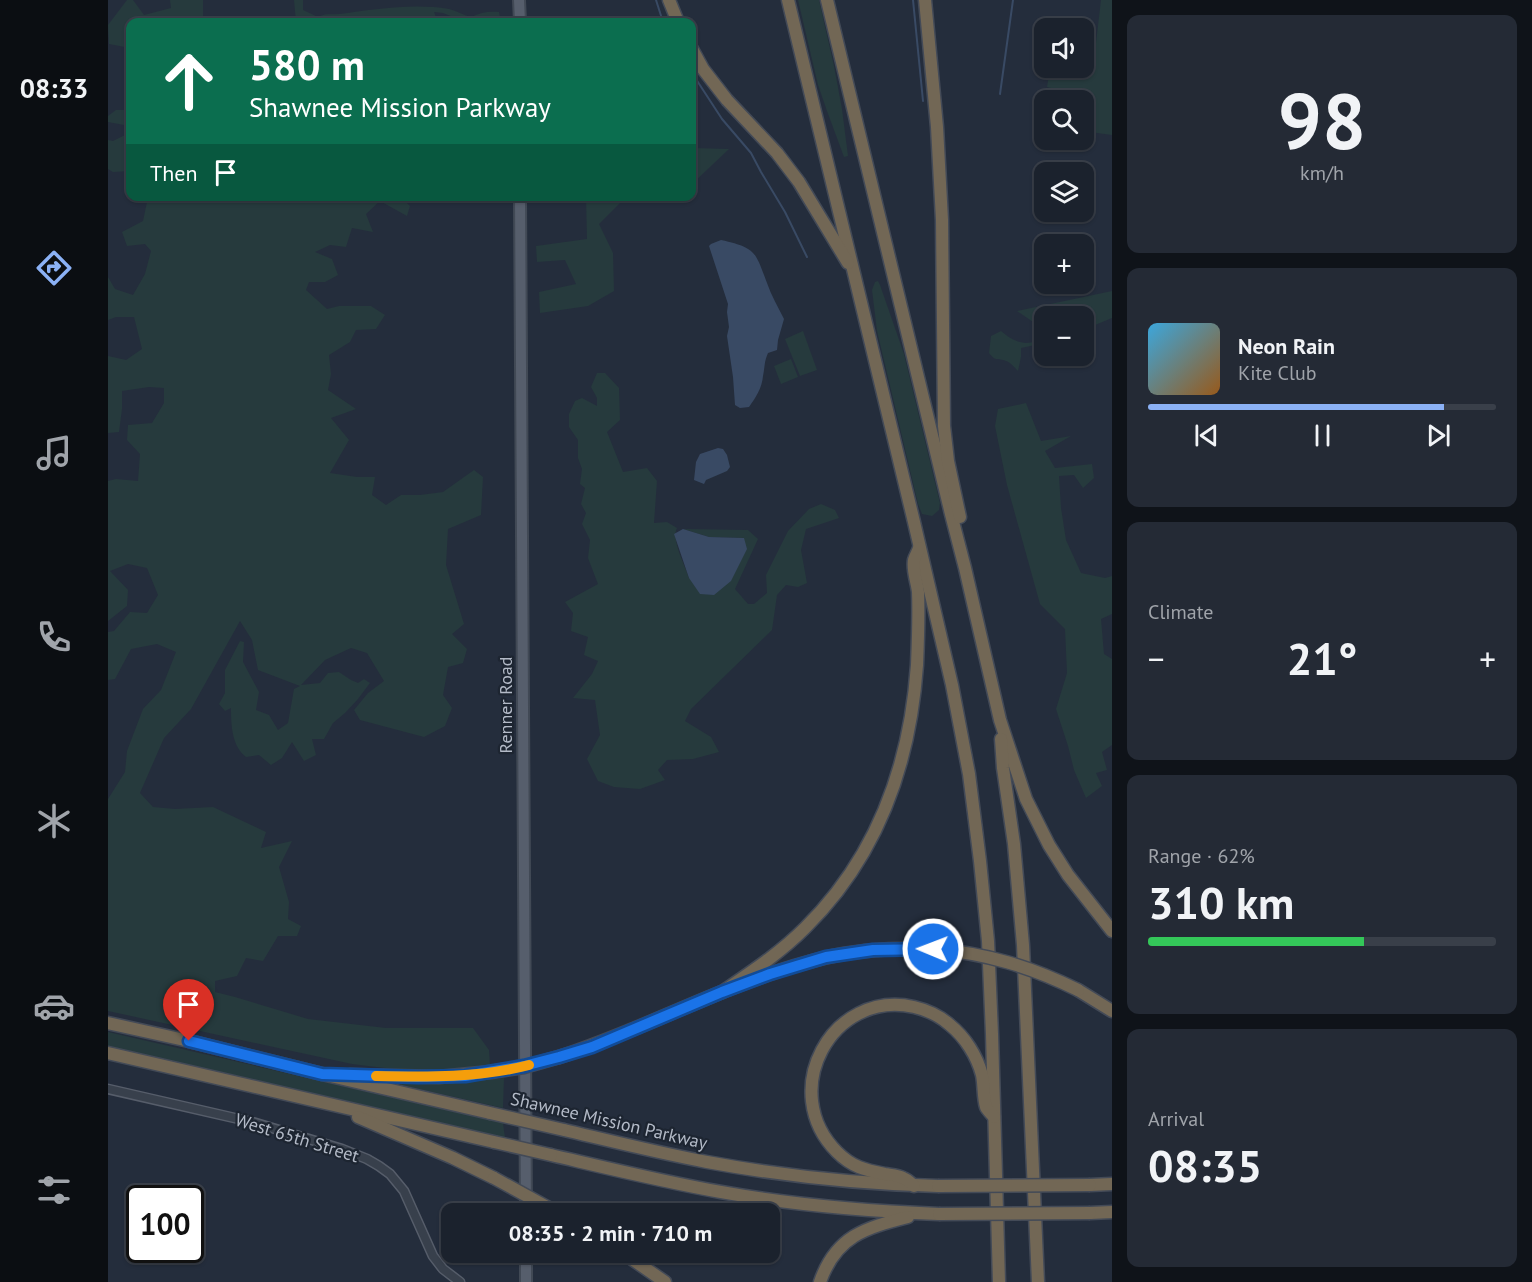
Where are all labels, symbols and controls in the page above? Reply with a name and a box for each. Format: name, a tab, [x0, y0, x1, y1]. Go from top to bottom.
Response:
map controls	[1034, 18, 1094, 366]
button: sound	[1034, 18, 1094, 78]
text: 580 m	[249, 37, 365, 92]
icon: ahead	[150, 42, 228, 120]
text: 98	[1278, 70, 1366, 171]
text: 08:33	[20, 71, 88, 105]
text: Shawnee Mission Parkway	[249, 90, 551, 124]
button: search	[1034, 90, 1094, 150]
icon: arrive	[209, 156, 242, 189]
text: Then	[150, 159, 197, 187]
text: km/h	[1300, 160, 1344, 186]
button: layers	[1034, 162, 1094, 222]
button: +	[1034, 234, 1094, 294]
icon: directions	[33, 247, 75, 289]
button: −	[1034, 306, 1094, 366]
text: Neon Rain	[1238, 332, 1335, 360]
text: Kite Club	[1238, 360, 1316, 386]
icon: previous	[1190, 419, 1223, 452]
icon: pause	[1306, 419, 1339, 452]
icon: next	[1422, 419, 1455, 452]
icon: music	[33, 432, 75, 474]
text: Climate	[1148, 599, 1214, 625]
icon: phone	[33, 616, 75, 658]
text: 21°	[1287, 629, 1357, 687]
text: −	[1148, 637, 1165, 680]
text: +	[1479, 637, 1496, 680]
street label: Renner Road	[494, 657, 517, 753]
icon: climate	[33, 800, 75, 842]
text: Range · 62%	[1148, 843, 1255, 869]
text: 310 km	[1148, 873, 1294, 931]
position arrow	[901, 917, 965, 981]
pin	[163, 979, 214, 1041]
icon: car	[33, 985, 75, 1027]
icon: arrive	[172, 988, 205, 1021]
street label: Shawnee Mission Parkway	[508, 1087, 710, 1154]
text: Arrival	[1148, 1106, 1204, 1132]
street label: West 65th Street	[233, 1108, 362, 1167]
text: 08:35	[1148, 1136, 1262, 1194]
icon: filters	[33, 1169, 75, 1211]
speed limit sign: 100	[126, 1185, 204, 1263]
text: 08:35 · 2 min · 710 m	[509, 1219, 712, 1247]

